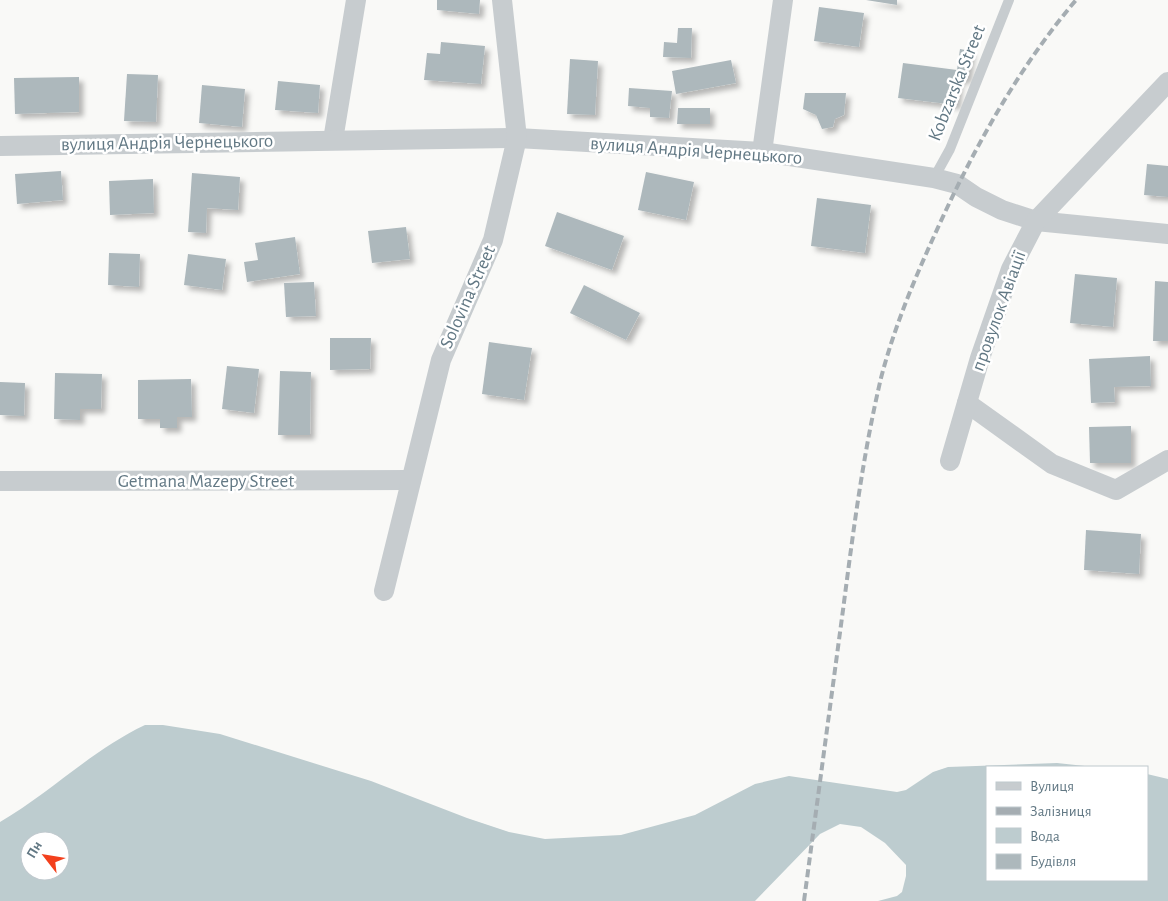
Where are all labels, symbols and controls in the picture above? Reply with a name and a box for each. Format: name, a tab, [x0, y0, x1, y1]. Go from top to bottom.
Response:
street label: Kobzarska Street	[925, 22, 989, 144]
street label: вулиця Андрія Чернецького	[61, 132, 273, 154]
street label: вулиця Андрія Чернецького	[589, 134, 803, 168]
street label: Solovina Street	[437, 243, 499, 351]
street label: провулок Авіації	[968, 248, 1030, 374]
street label: Getmana Mazepy Street	[118, 472, 294, 491]
legend	[986, 766, 1148, 881]
text: Вулиця	[1030, 779, 1074, 794]
text: Залізниця	[1030, 804, 1091, 819]
text: Вода	[1030, 829, 1060, 844]
north arrow	[20, 831, 70, 881]
text: Пн	[24, 839, 45, 861]
text: Будівля	[1030, 854, 1076, 869]

